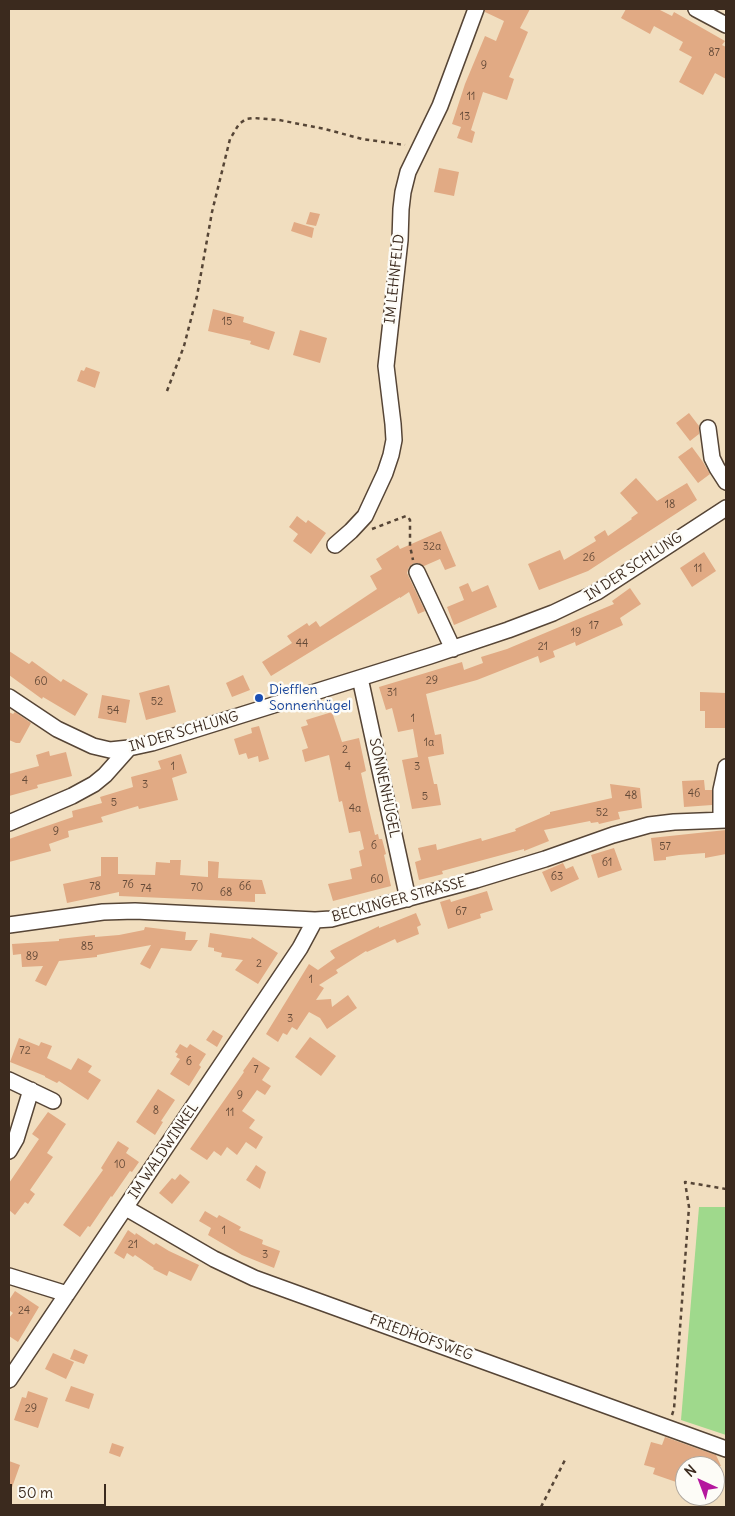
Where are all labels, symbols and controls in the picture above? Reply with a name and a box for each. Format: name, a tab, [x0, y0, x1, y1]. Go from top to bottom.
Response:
house number: 87	[708, 46, 720, 60]
house number: 9	[481, 59, 487, 73]
house number: 11	[467, 90, 475, 104]
house number: 13	[460, 110, 470, 124]
street label: IM LEHNFELD	[382, 233, 408, 325]
house number: 15	[222, 315, 232, 329]
house number: 18	[665, 498, 675, 512]
street label: IN DER SCHLUNG	[582, 529, 686, 605]
house number: 32a	[423, 540, 441, 554]
house number: 26	[583, 551, 595, 565]
house number: 11	[694, 562, 702, 576]
house number: 17	[589, 619, 599, 633]
house number: 19	[571, 626, 581, 640]
house number: 44	[296, 637, 308, 651]
house number: 21	[538, 640, 548, 654]
house number: 29	[426, 674, 438, 688]
house number: 60	[34, 675, 48, 689]
place label: Diefflen Sonnenhügel	[269, 682, 351, 714]
house number: 31	[387, 686, 397, 700]
marker: Diefflen Sonnenhügel	[253, 692, 265, 704]
house number: 52	[151, 695, 163, 709]
house number: 54	[107, 704, 119, 718]
street label: IN DER SCHLUNG	[127, 708, 241, 756]
house number: 1	[411, 712, 415, 726]
house number: 1a	[424, 736, 434, 750]
street label: SONNENHÜGEL	[365, 737, 403, 839]
house number: 2	[342, 743, 348, 757]
house number: 1	[171, 760, 175, 774]
house number: 4	[345, 760, 351, 774]
house number: 3	[414, 760, 420, 774]
house number: 4	[22, 774, 28, 788]
house number: 3	[142, 778, 148, 792]
house number: 46	[688, 787, 700, 801]
house number: 48	[625, 789, 637, 803]
house number: 5	[422, 790, 428, 804]
house number: 5	[111, 796, 117, 810]
house number: 4a	[349, 802, 361, 816]
house number: 52	[596, 806, 608, 820]
house number: 9	[53, 825, 59, 839]
house number: 6	[371, 839, 377, 853]
house number: 57	[659, 840, 671, 854]
house number: 61	[602, 856, 612, 870]
house number: 63	[551, 870, 563, 884]
house number: 60	[370, 873, 384, 887]
street label: BECKINGER STRASSE	[330, 874, 468, 926]
house number: 76	[122, 878, 134, 892]
house number: 78	[89, 880, 101, 894]
house number: 66	[239, 880, 251, 894]
house number: 70	[191, 881, 203, 895]
house number: 74	[140, 882, 152, 896]
house number: 68	[220, 886, 232, 900]
house number: 67	[455, 905, 467, 919]
house number: 85	[81, 940, 93, 954]
house number: 89	[26, 950, 38, 964]
house number: 2	[256, 957, 262, 971]
house number: 1	[309, 973, 313, 987]
house number: 3	[287, 1012, 293, 1026]
house number: 72	[19, 1044, 31, 1058]
house number: 6	[186, 1055, 192, 1069]
house number: 7	[253, 1063, 259, 1077]
house number: 9	[237, 1089, 243, 1103]
street label: IM WALDWINKEL	[126, 1100, 202, 1202]
house number: 8	[153, 1104, 159, 1118]
house number: 11	[226, 1106, 234, 1120]
house number: 10	[114, 1158, 126, 1172]
house number: 1	[222, 1224, 226, 1238]
house number: 21	[128, 1238, 138, 1252]
house number: 3	[262, 1248, 268, 1262]
house number: 24	[18, 1304, 30, 1318]
street label: FRIEDHOFSWEG	[367, 1312, 475, 1364]
house number: 29	[25, 1402, 37, 1416]
north arrow	[675, 1456, 725, 1506]
text: N	[681, 1461, 700, 1481]
scale bar	[12, 1474, 109, 1506]
text: 50 m	[18, 1483, 53, 1502]

